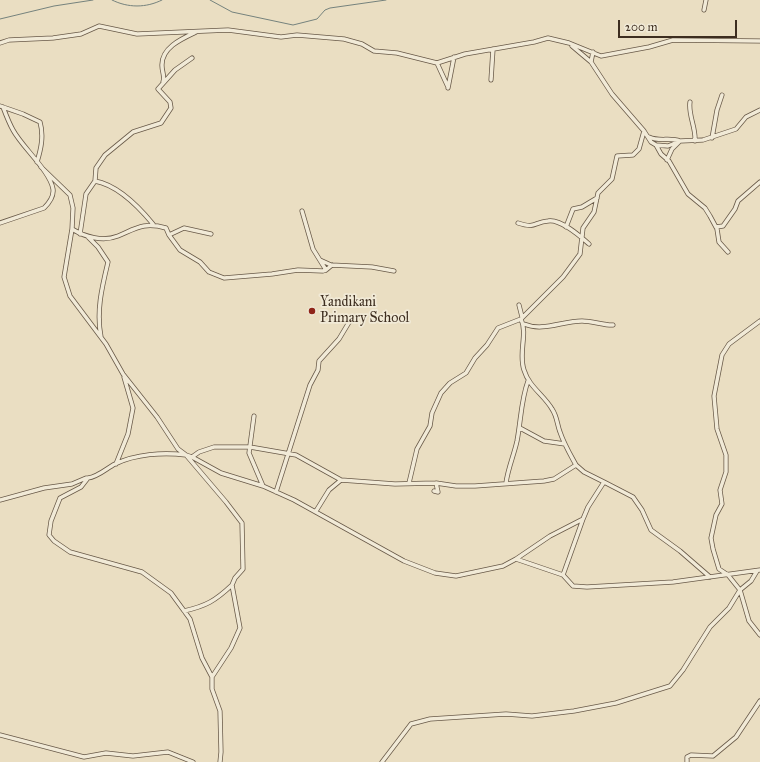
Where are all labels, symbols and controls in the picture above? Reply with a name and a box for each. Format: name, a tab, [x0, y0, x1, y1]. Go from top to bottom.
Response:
scale bar	[620, 12, 739, 38]
text: 200 m	[625, 20, 658, 34]
place label: Yandikani Primary School	[320, 295, 409, 328]
marker: Yandikani Primary School	[307, 306, 317, 316]

